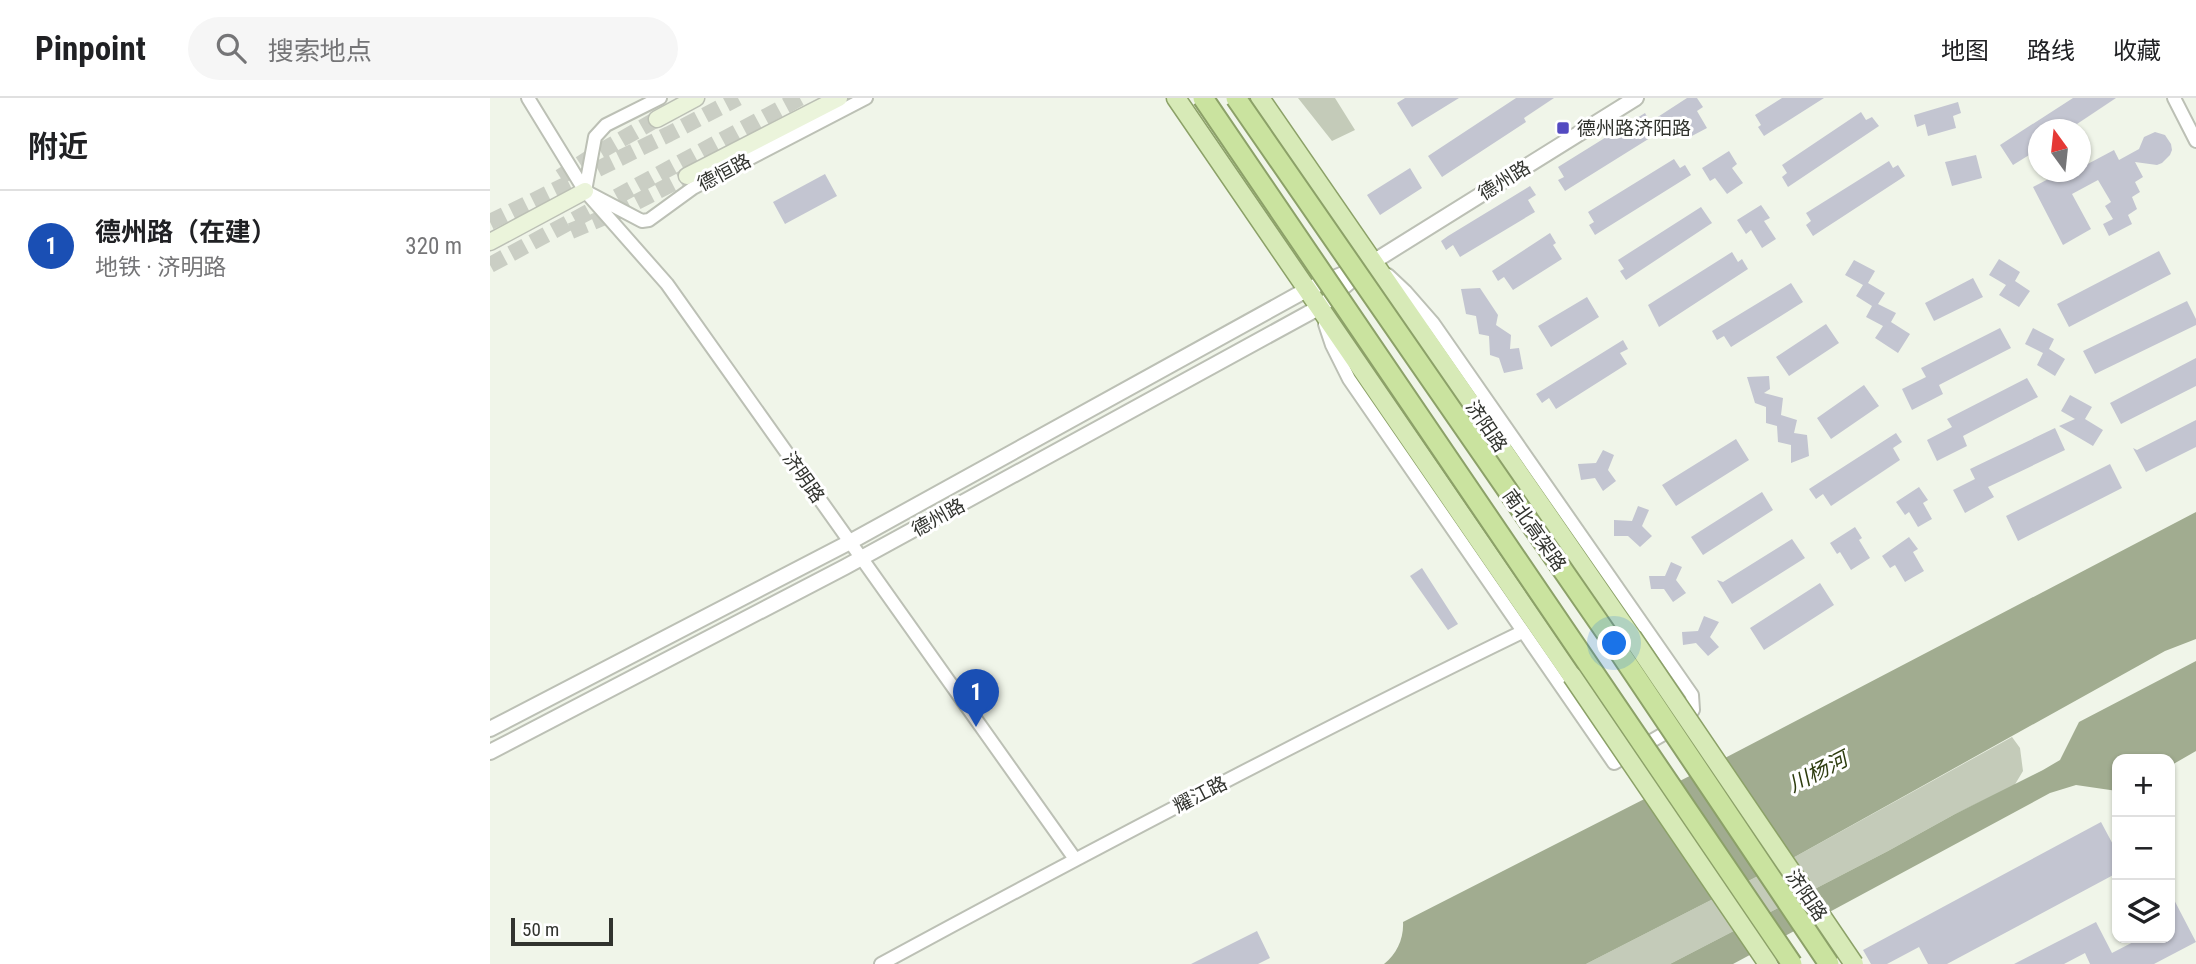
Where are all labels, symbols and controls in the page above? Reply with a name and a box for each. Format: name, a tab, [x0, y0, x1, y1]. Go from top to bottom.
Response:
search box	[188, 17, 678, 80]
text: Pinpoint	[35, 29, 146, 68]
icon: search	[212, 29, 250, 67]
text: 搜索地点	[268, 36, 372, 66]
text: 地图	[1941, 37, 1989, 65]
text: 路线	[2027, 37, 2075, 65]
text: 收藏	[2113, 37, 2161, 65]
place label: 德州路济阳路	[1577, 117, 1691, 140]
north arrow	[2028, 119, 2091, 182]
marker: 德州路济阳路	[1555, 120, 1571, 136]
text: 附近	[28, 129, 88, 164]
street label: 德恒路	[694, 149, 755, 196]
street label: 德州路	[1474, 156, 1535, 205]
text: 德州路（在建）	[95, 217, 277, 247]
text: 1	[45, 233, 57, 260]
text: 320 m	[405, 233, 462, 260]
text: 地铁 · 济明路	[95, 254, 226, 281]
street label: 济阳路	[1461, 396, 1512, 456]
street label: 济明路	[778, 447, 829, 507]
street label: 南北高架路	[1498, 485, 1571, 576]
street label: 德州路	[908, 494, 969, 541]
your location	[1597, 626, 1631, 660]
pin: 1	[953, 669, 999, 727]
water label: 川杨河	[1784, 745, 1855, 797]
map controls	[2112, 754, 2175, 943]
button: +	[2112, 754, 2175, 817]
street label: 耀江路	[1170, 771, 1231, 818]
button: −	[2112, 817, 2175, 880]
street label: 济阳路	[1781, 865, 1832, 925]
button: layers	[2112, 880, 2175, 943]
scale bar	[511, 915, 612, 947]
text: 50 m	[522, 918, 559, 941]

